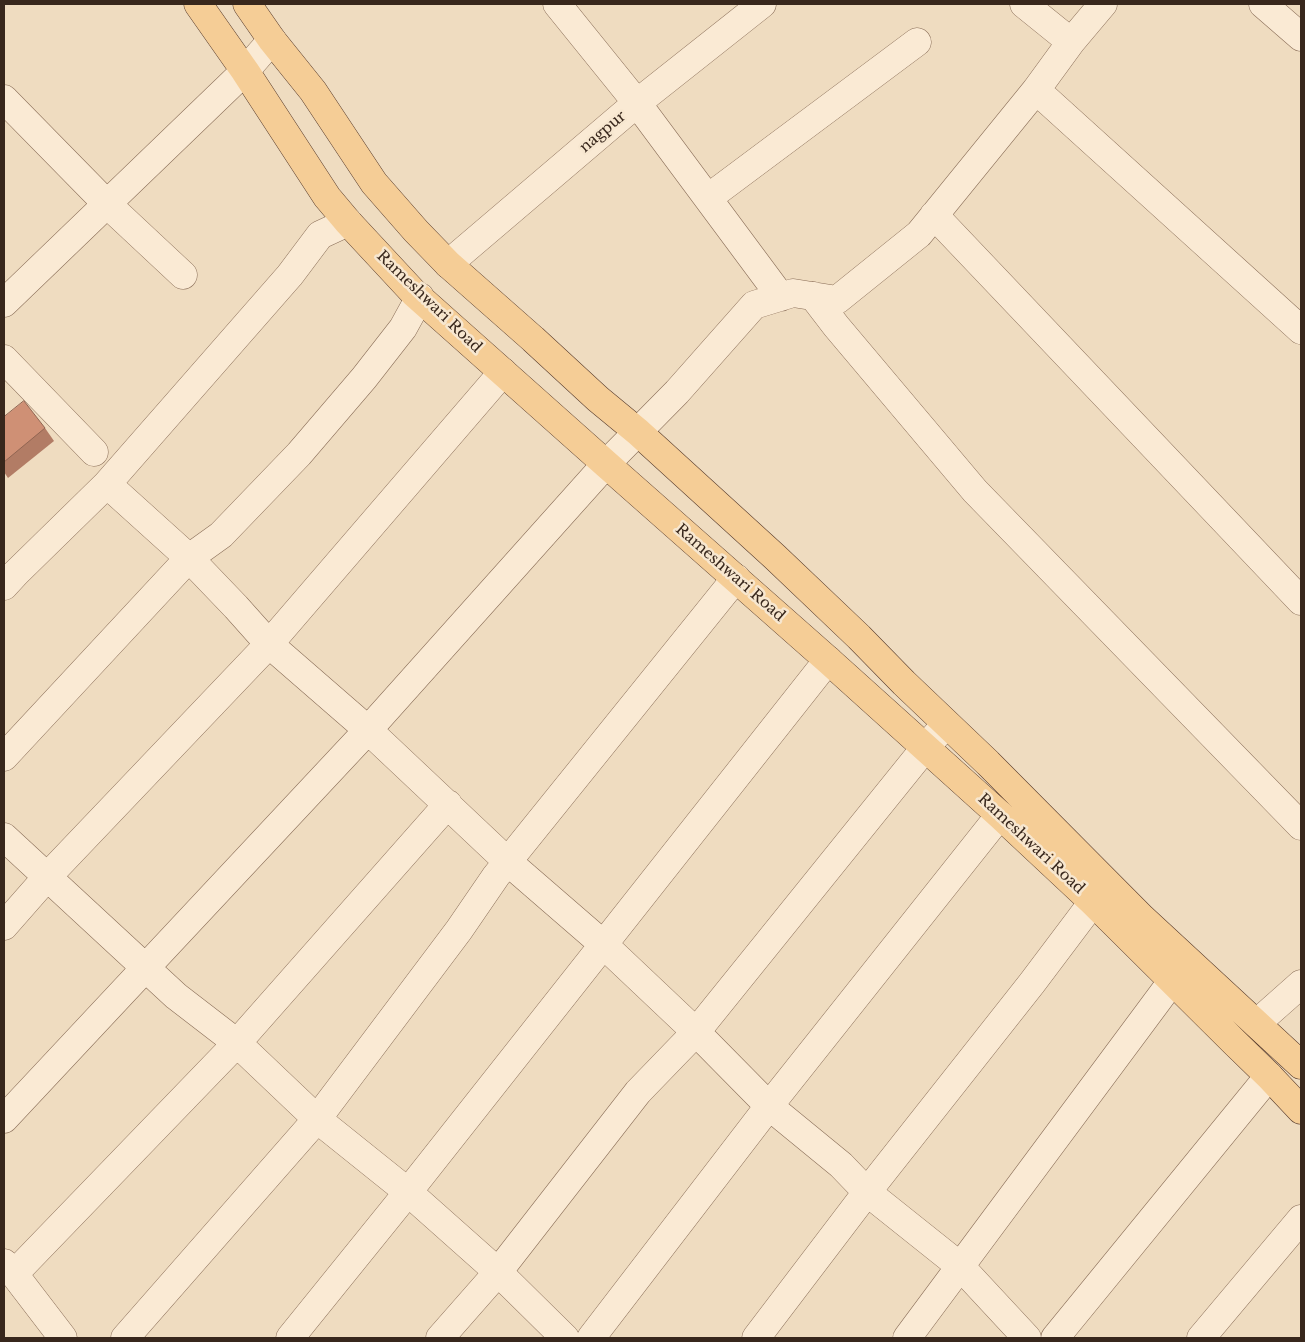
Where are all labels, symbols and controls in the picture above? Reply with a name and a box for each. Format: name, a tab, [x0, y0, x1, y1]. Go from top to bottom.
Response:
street label: nagpur	[576, 107, 630, 157]
street label: Rameshwari Road	[373, 247, 485, 357]
street label: Rameshwari Road	[672, 521, 788, 625]
street label: Rameshwari Road	[974, 790, 1088, 898]

